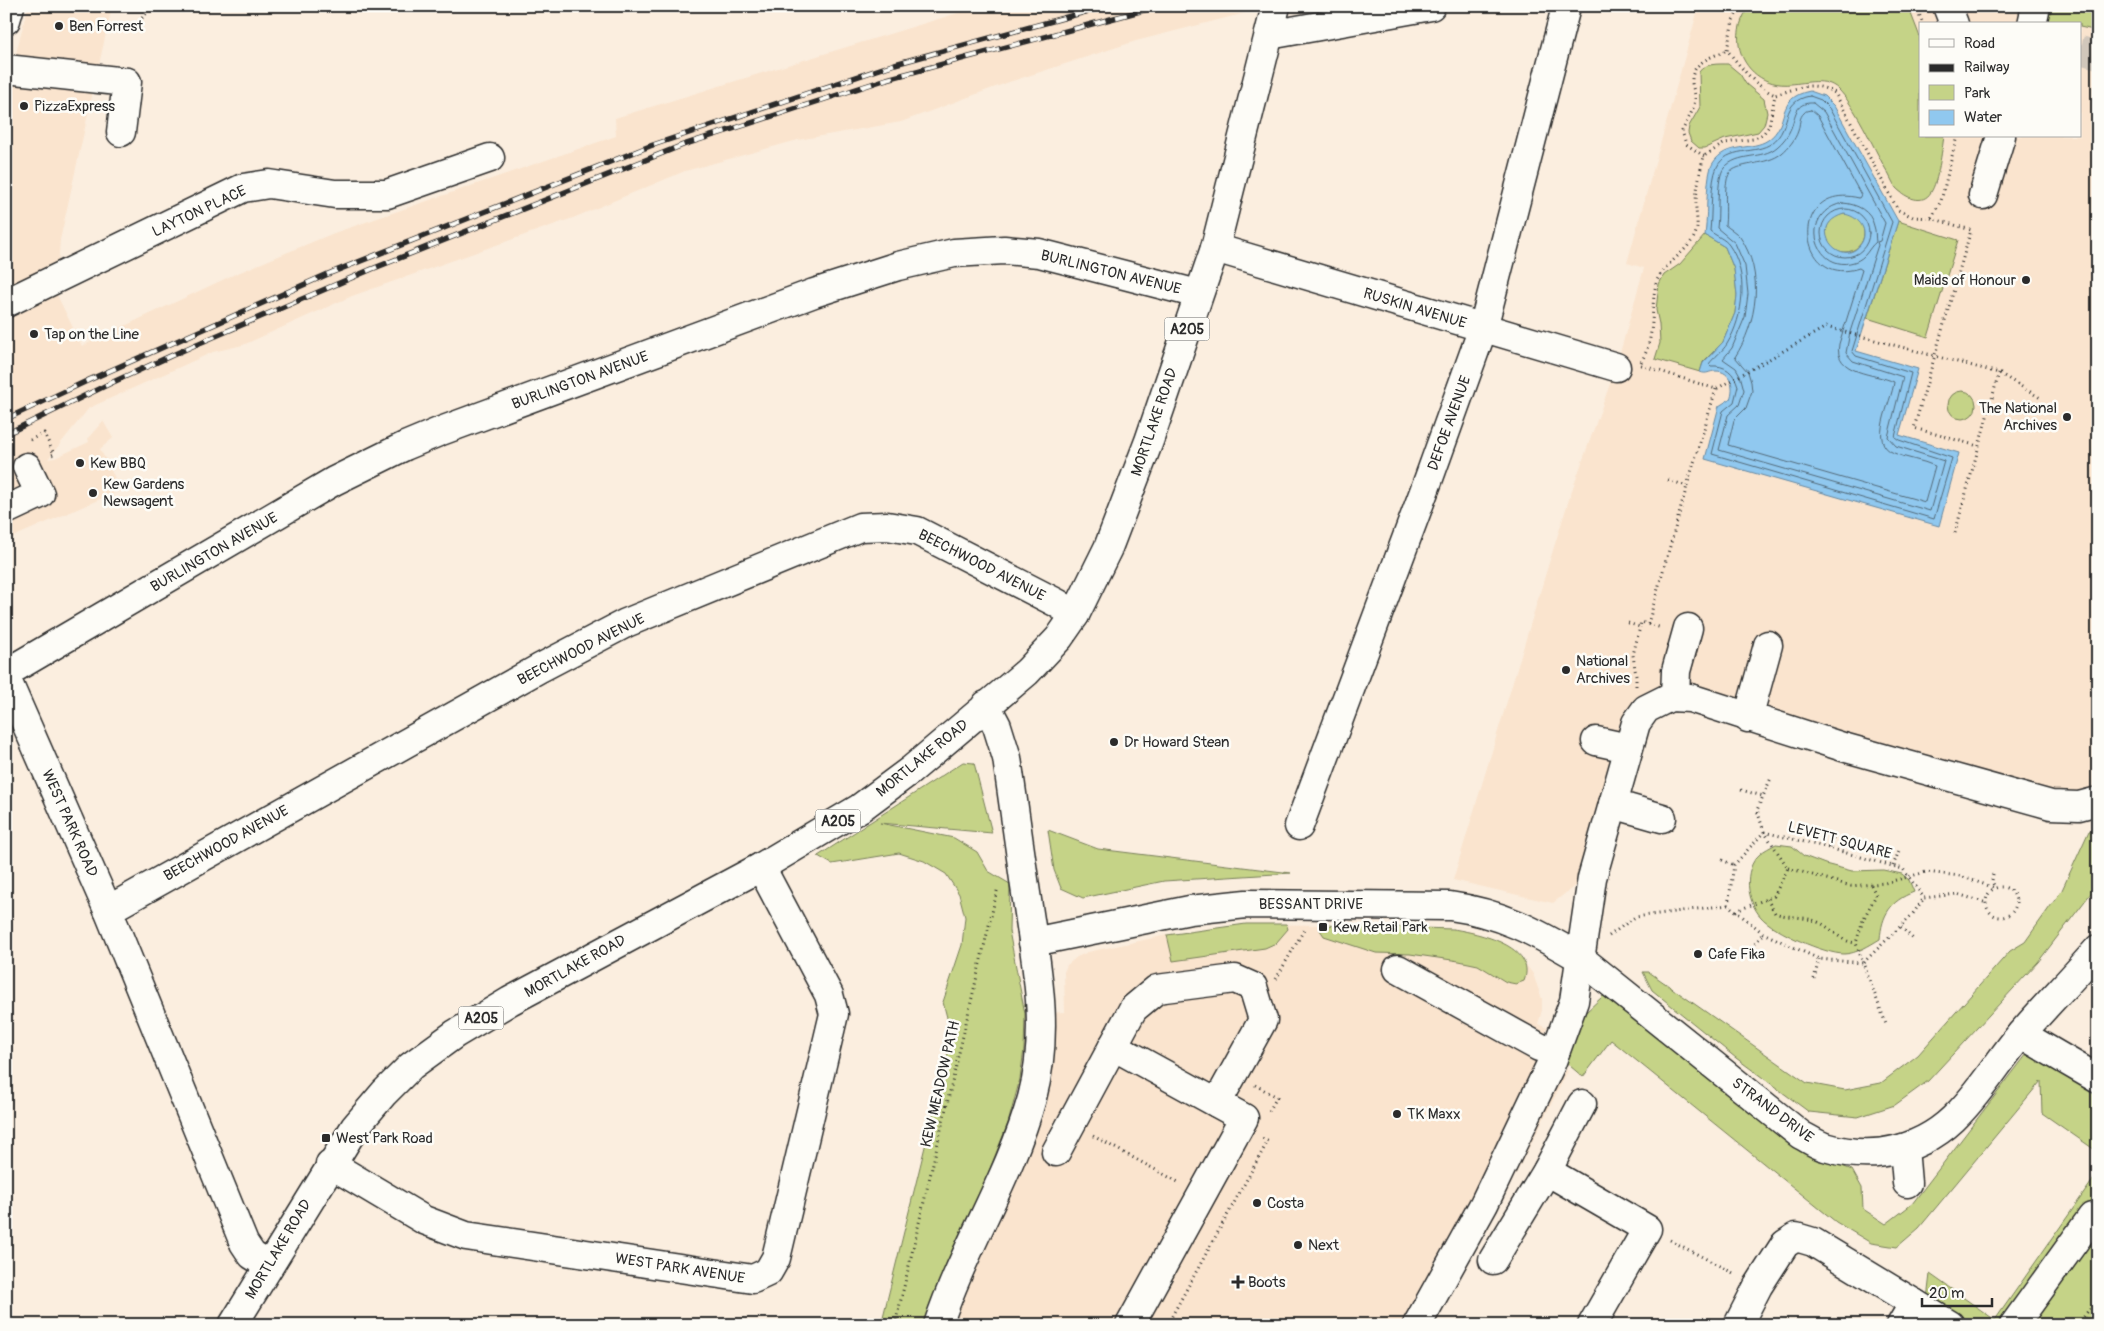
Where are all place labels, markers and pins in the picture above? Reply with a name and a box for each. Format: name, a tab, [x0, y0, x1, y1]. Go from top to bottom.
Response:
place label: Ben Forrest	[69, 17, 144, 36]
marker: Ben Forrest	[53, 20, 65, 32]
place label: PizzaExpress	[34, 97, 115, 116]
marker: PizzaExpress	[18, 100, 30, 112]
place label: Maids of Honour	[1914, 271, 2017, 290]
marker: Maids of Honour	[2020, 274, 2032, 286]
place label: Tap on the Line	[44, 325, 140, 344]
marker: Tap on the Line	[28, 328, 40, 340]
place label: The National Archives	[1979, 399, 2057, 435]
marker: The National Archives	[2061, 411, 2073, 423]
place label: Kew BBQ	[90, 454, 146, 473]
marker: Kew BBQ	[74, 457, 86, 469]
place label: Kew Gardens Newsagent	[103, 475, 185, 511]
marker: Kew Gardens Newsagent	[87, 487, 99, 499]
place label: National Archives	[1576, 652, 1630, 688]
marker: National Archives	[1560, 664, 1572, 676]
place label: Dr Howard Stean	[1124, 733, 1229, 752]
marker: Dr Howard Stean	[1108, 736, 1120, 748]
place label: Kew Retail Park	[1333, 918, 1428, 937]
marker: Kew Retail Park	[1317, 921, 1329, 933]
place label: Cafe Fika	[1708, 945, 1765, 964]
marker: Cafe Fika	[1692, 948, 1704, 960]
place label: TK Maxx	[1407, 1105, 1460, 1124]
marker: TK Maxx	[1391, 1108, 1403, 1120]
place label: West Park Road	[336, 1129, 433, 1148]
marker: West Park Road	[320, 1132, 332, 1144]
place label: Costa	[1267, 1194, 1304, 1213]
marker: Costa	[1251, 1197, 1263, 1209]
place label: Next	[1308, 1236, 1340, 1255]
marker: Next	[1292, 1239, 1304, 1251]
place label: Boots	[1248, 1273, 1286, 1292]
marker: Boots	[1232, 1276, 1244, 1288]

